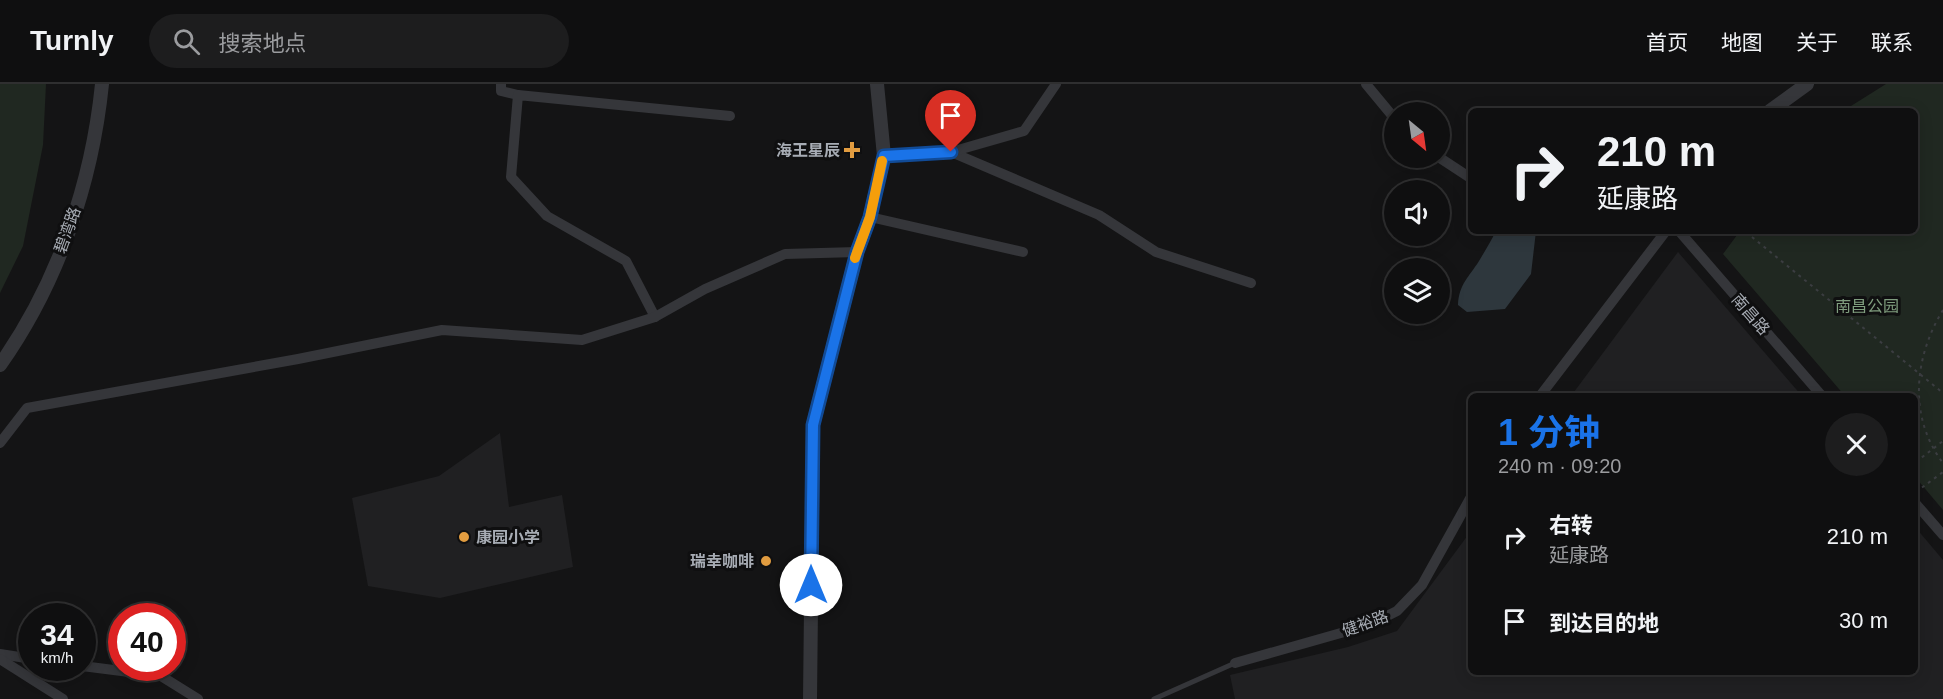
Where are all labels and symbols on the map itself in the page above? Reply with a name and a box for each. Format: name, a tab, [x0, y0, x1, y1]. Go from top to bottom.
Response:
pin	[925, 90, 976, 152]
north arrow	[1384, 102, 1450, 168]
place label: 海王星辰	[776, 142, 840, 159]
marker: 海王星辰	[845, 143, 859, 157]
street label: 碧湾路	[51, 205, 84, 256]
street label: 南昌路	[1728, 291, 1773, 338]
park label: 南昌公园	[1835, 298, 1899, 315]
place label: 康园小学	[476, 529, 540, 546]
marker: 康园小学	[457, 530, 471, 544]
place label: 瑞幸咖啡	[690, 553, 754, 570]
position arrow	[779, 553, 843, 617]
marker: 瑞幸咖啡	[759, 554, 773, 568]
speed limit sign: 40	[108, 603, 186, 681]
street label: 健裕路	[1340, 607, 1391, 640]

